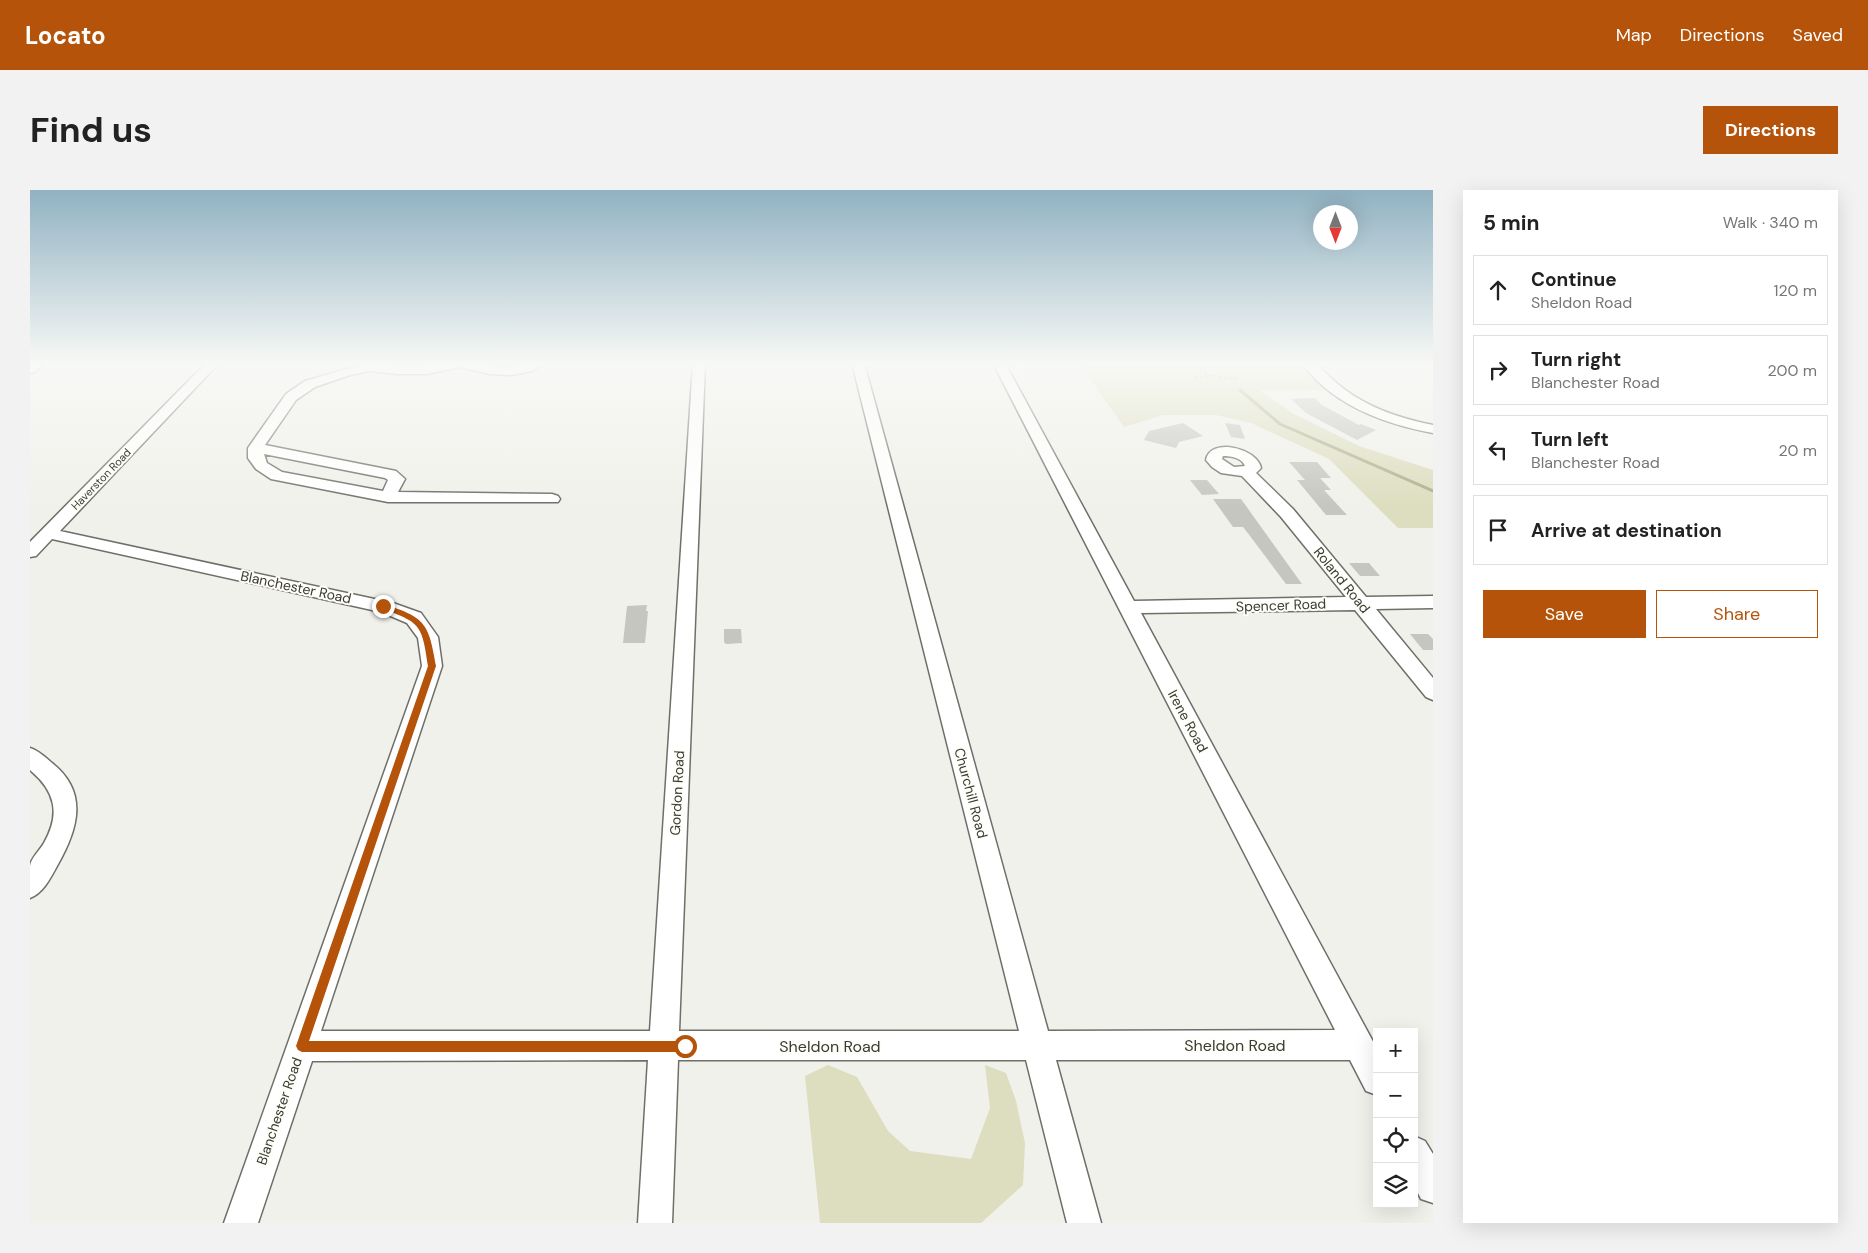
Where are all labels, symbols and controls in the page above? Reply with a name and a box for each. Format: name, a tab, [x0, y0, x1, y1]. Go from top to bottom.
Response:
text: Locato	[25, 20, 106, 51]
text: Map	[1616, 23, 1652, 47]
text: Directions	[1680, 23, 1765, 47]
text: Saved	[1793, 23, 1843, 47]
button: Directions	[1703, 106, 1838, 154]
text: Find us	[30, 107, 152, 153]
north arrow	[1313, 205, 1358, 250]
text: 5 min	[1483, 209, 1539, 237]
text: Walk · 340 m	[1723, 212, 1818, 233]
text: Continue	[1531, 267, 1617, 292]
icon: ahead	[1484, 276, 1512, 304]
text: 120 m	[1773, 280, 1817, 301]
text: Sheldon Road	[1531, 292, 1632, 313]
text: Turn right	[1531, 347, 1621, 372]
icon: right	[1484, 356, 1512, 384]
text: 200 m	[1768, 360, 1817, 381]
text: Blanchester Road	[1531, 372, 1660, 393]
text: Turn left	[1531, 427, 1609, 452]
icon: left	[1484, 436, 1512, 464]
text: 20 m	[1778, 440, 1817, 461]
street label: Haverston Road	[68, 445, 134, 513]
text: Blanchester Road	[1531, 452, 1660, 473]
icon: arrive	[1484, 516, 1512, 544]
text: Arrive at destination	[1531, 518, 1722, 543]
street label: Roland Road	[1310, 543, 1374, 617]
street label: Blanchester Road	[239, 566, 353, 608]
button: Save	[1483, 590, 1646, 638]
button: Share	[1656, 590, 1818, 638]
street label: Spencer Road	[1236, 594, 1326, 616]
route end	[372, 595, 395, 618]
street label: Irene Road	[1164, 687, 1212, 755]
street label: Churchill Road	[950, 746, 992, 840]
street label: Gordon Road	[666, 750, 688, 836]
map controls	[1373, 1028, 1418, 1208]
button: +	[1373, 1028, 1418, 1073]
route start	[674, 1035, 697, 1058]
street label: Sheldon Road	[1184, 1035, 1286, 1056]
street label: Sheldon Road	[779, 1036, 881, 1057]
street label: Blanchester Road	[252, 1055, 306, 1167]
button: −	[1373, 1073, 1418, 1118]
button: locate	[1373, 1118, 1418, 1163]
button: layers	[1373, 1163, 1418, 1208]

